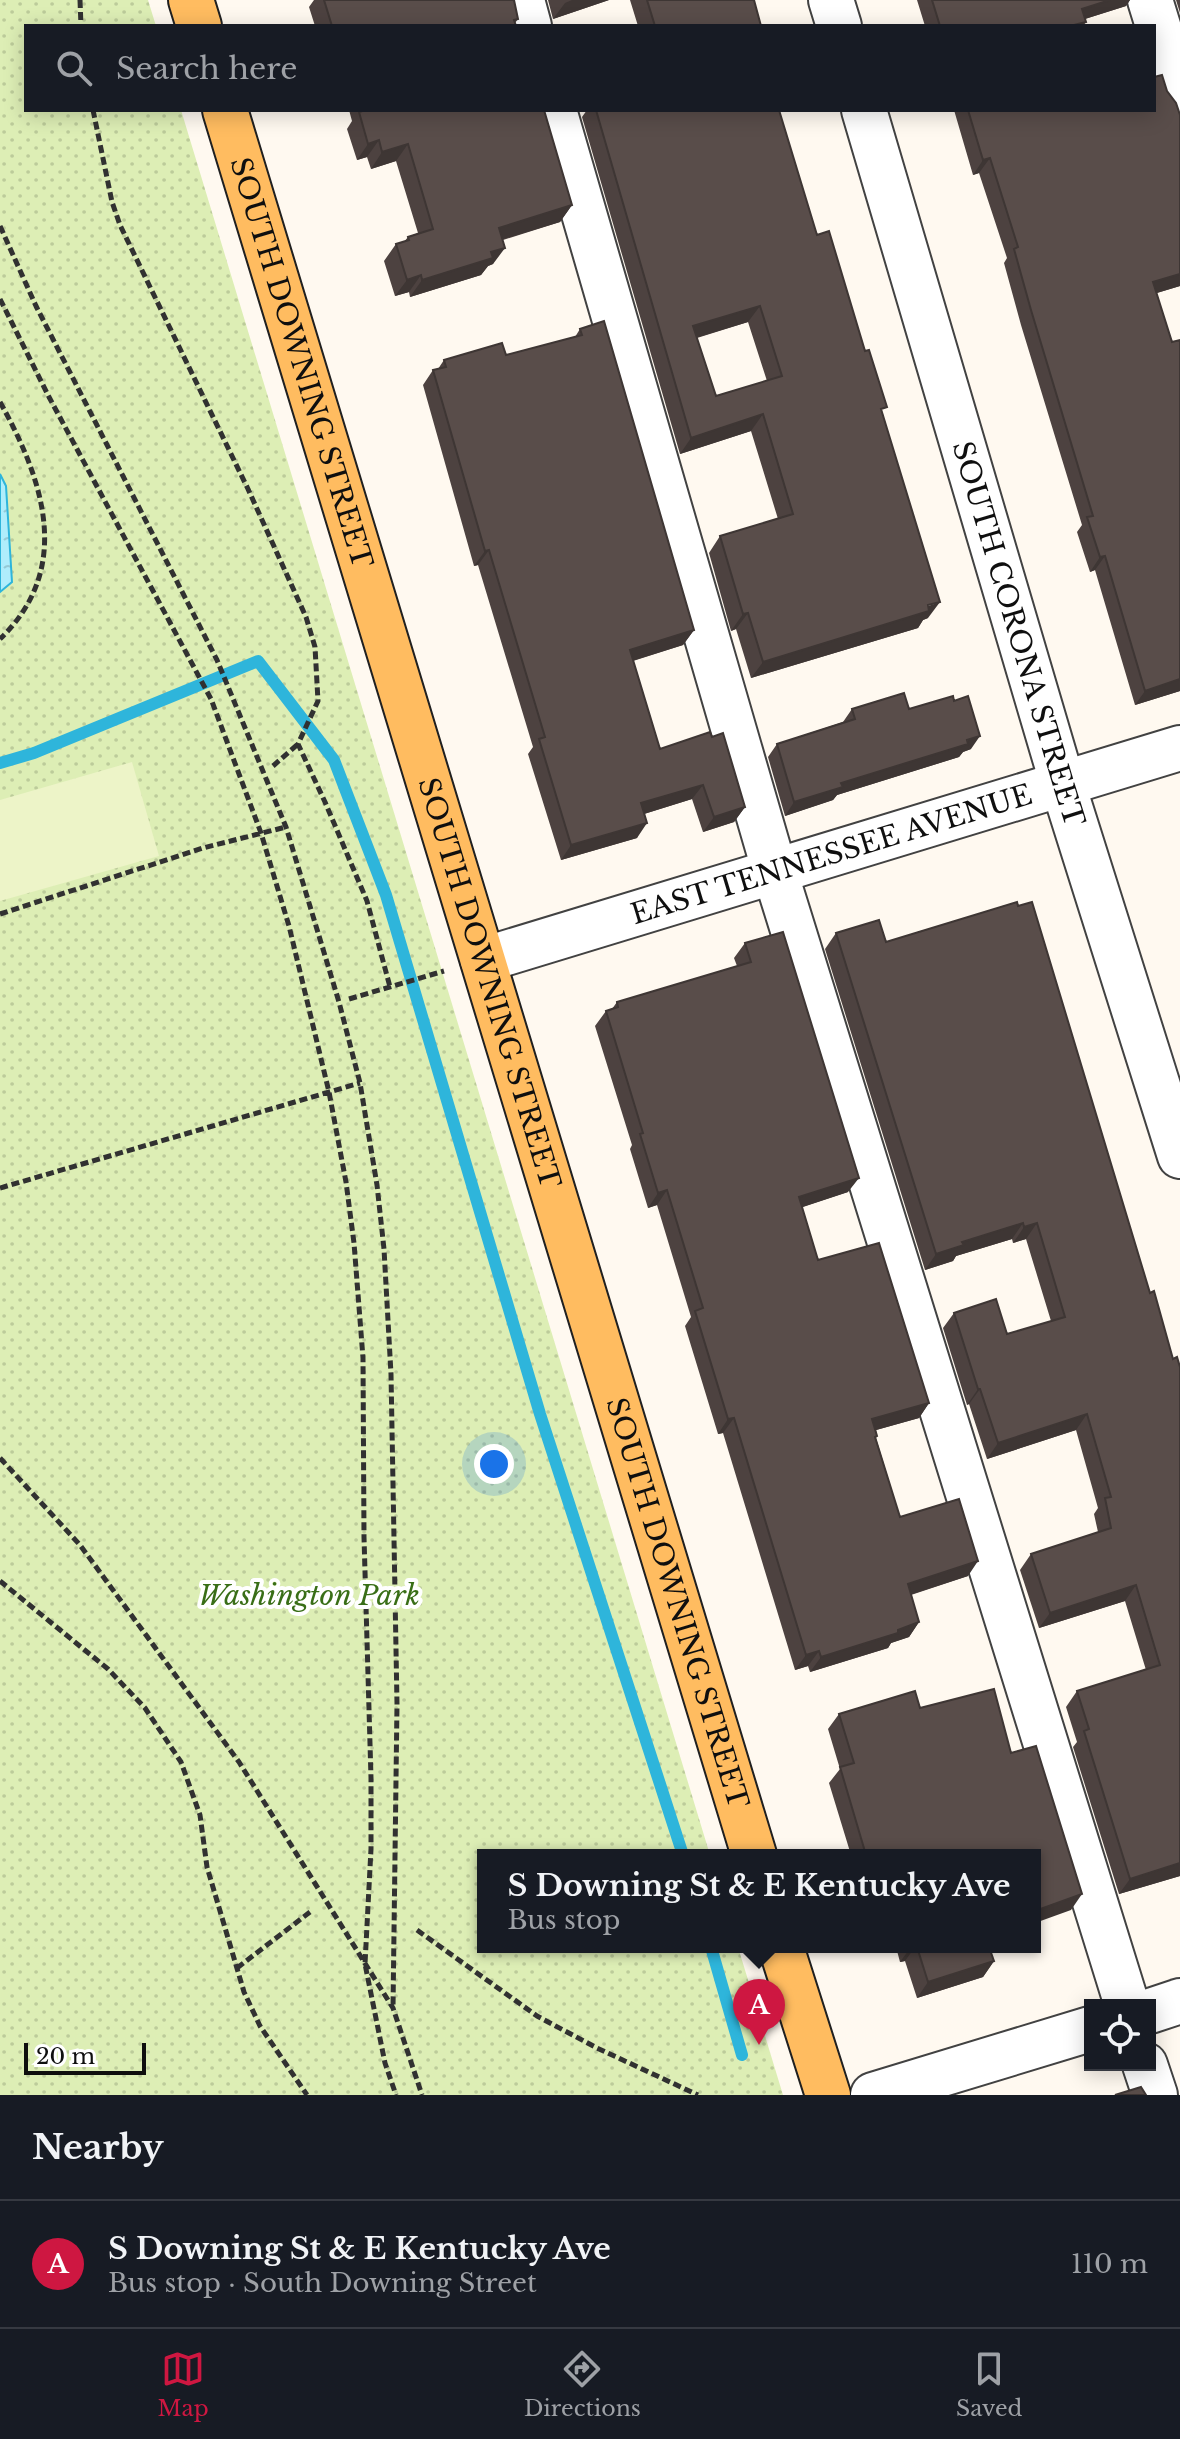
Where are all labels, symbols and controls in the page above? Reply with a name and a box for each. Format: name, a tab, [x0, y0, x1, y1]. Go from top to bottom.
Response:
search box	[24, 24, 1156, 112]
icon: search	[52, 46, 96, 90]
text: Search here	[116, 50, 297, 87]
street label: SOUTH DOWNING STREET	[223, 153, 380, 573]
street label: SOUTH CORONA STREET	[945, 437, 1093, 831]
street label: SOUTH DOWNING STREET	[411, 773, 568, 1193]
street label: EAST TENNESSEE AVENUE	[626, 777, 1036, 932]
street label: SOUTH DOWNING STREET	[599, 1393, 756, 1813]
your location	[474, 1444, 514, 1484]
park label: Washington Park	[198, 1578, 420, 1613]
popup	[477, 1849, 1041, 1953]
text: S Downing St & E Kentucky Ave	[508, 1867, 1010, 1904]
text: Bus stop	[508, 1904, 620, 1936]
pin: A	[733, 1979, 785, 2045]
map controls	[1084, 1999, 1156, 2071]
button: locate	[1084, 1999, 1156, 2071]
scale bar	[24, 2039, 146, 2075]
text: 20 m	[36, 2043, 95, 2070]
text: Nearby	[32, 2126, 164, 2168]
text: S Downing St & E Kentucky Ave	[108, 2230, 611, 2267]
text: A	[47, 2248, 69, 2280]
text: 110 m	[1071, 2248, 1148, 2280]
text: Bus stop · South Downing Street	[108, 2267, 537, 2299]
tab: Map	[158, 2347, 209, 2422]
tab: Directions	[524, 2347, 641, 2422]
tab: Saved	[956, 2347, 1022, 2422]

